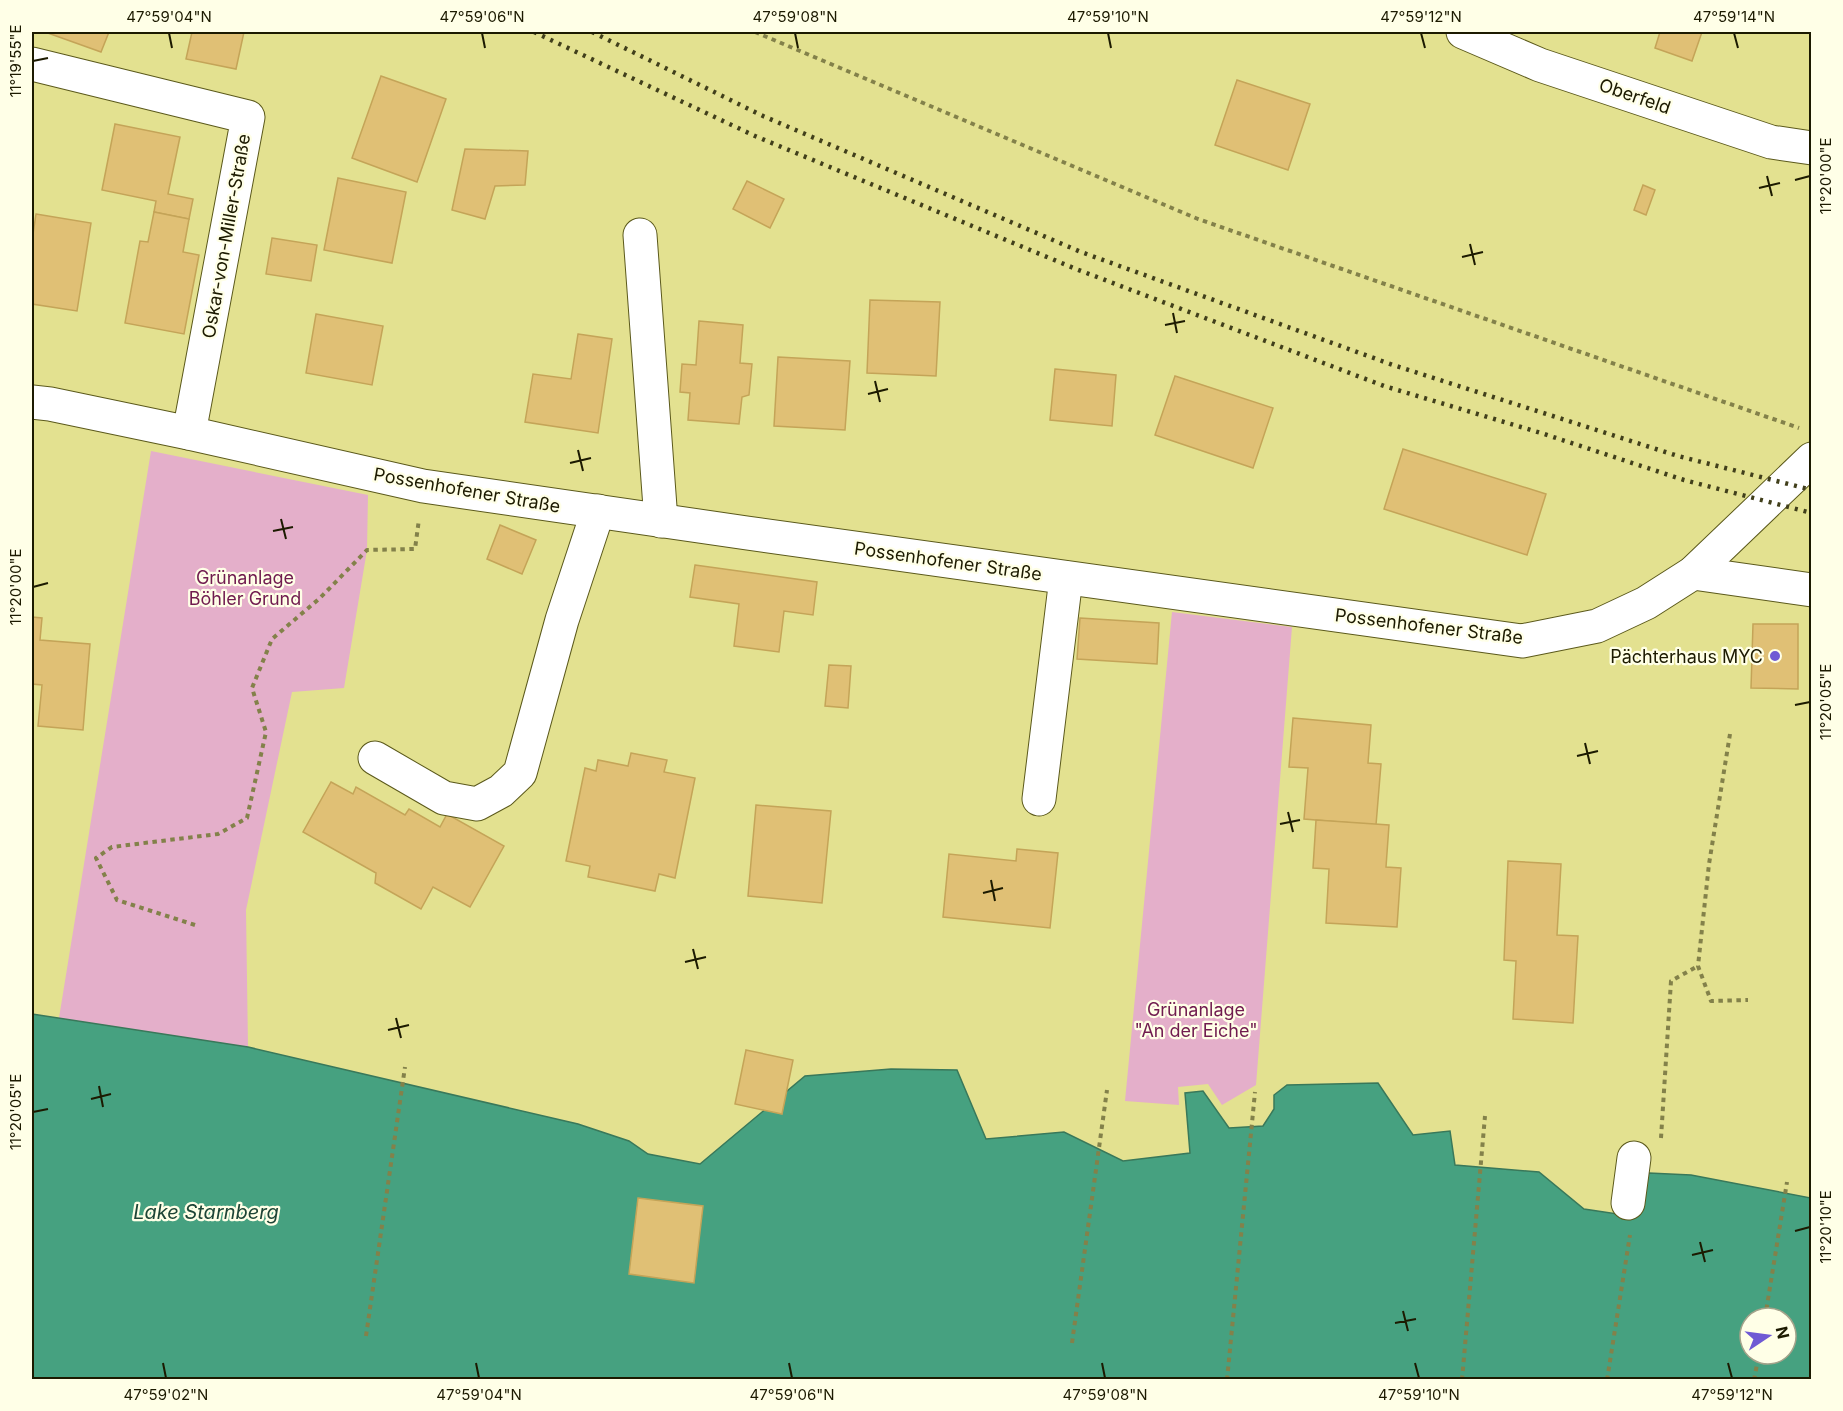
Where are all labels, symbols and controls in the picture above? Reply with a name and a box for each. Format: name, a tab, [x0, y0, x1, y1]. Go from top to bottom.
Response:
text: 47°59'04"N	[126, 7, 212, 26]
text: 47°59'06"N	[440, 7, 524, 26]
text: 47°59'08"N	[753, 7, 837, 26]
text: 47°59'10"N	[1067, 7, 1149, 26]
text: 47°59'12"N	[1380, 7, 1462, 26]
text: 47°59'14"N	[1693, 7, 1775, 26]
text: 11°19'55"E	[6, 24, 25, 98]
street label: Oberfeld	[1596, 74, 1674, 118]
street label: Oskar-von-Miller-Straße	[198, 132, 254, 340]
text: 11°20'00"E	[1816, 137, 1835, 215]
street label: Possenhofener Straße	[372, 463, 562, 517]
street label: Possenhofener Straße	[853, 537, 1043, 585]
text: 11°20'00"E	[6, 548, 25, 626]
park label: Grünanlage Böhler Grund	[189, 567, 301, 609]
street label: Possenhofener Straße	[1334, 604, 1524, 648]
place label: Pächterhaus MYC	[1610, 646, 1763, 667]
marker: Pächterhaus MYC	[1768, 649, 1782, 663]
text: 11°20'05"E	[1816, 664, 1835, 740]
park label: Grünanlage "An der Eiche"	[1134, 999, 1258, 1041]
text: 11°20'05"E	[6, 1074, 25, 1150]
text: 11°20'10"E	[1816, 1190, 1835, 1264]
water label: Lake Starnberg	[133, 1200, 279, 1224]
north arrow	[1738, 1306, 1798, 1366]
text: N	[1771, 1324, 1794, 1341]
text: 47°59'02"N	[124, 1385, 208, 1404]
text: 47°59'04"N	[436, 1385, 522, 1404]
text: 47°59'06"N	[750, 1385, 834, 1404]
text: 47°59'08"N	[1063, 1385, 1147, 1404]
text: 47°59'10"N	[1378, 1385, 1460, 1404]
text: 47°59'12"N	[1691, 1385, 1773, 1404]

